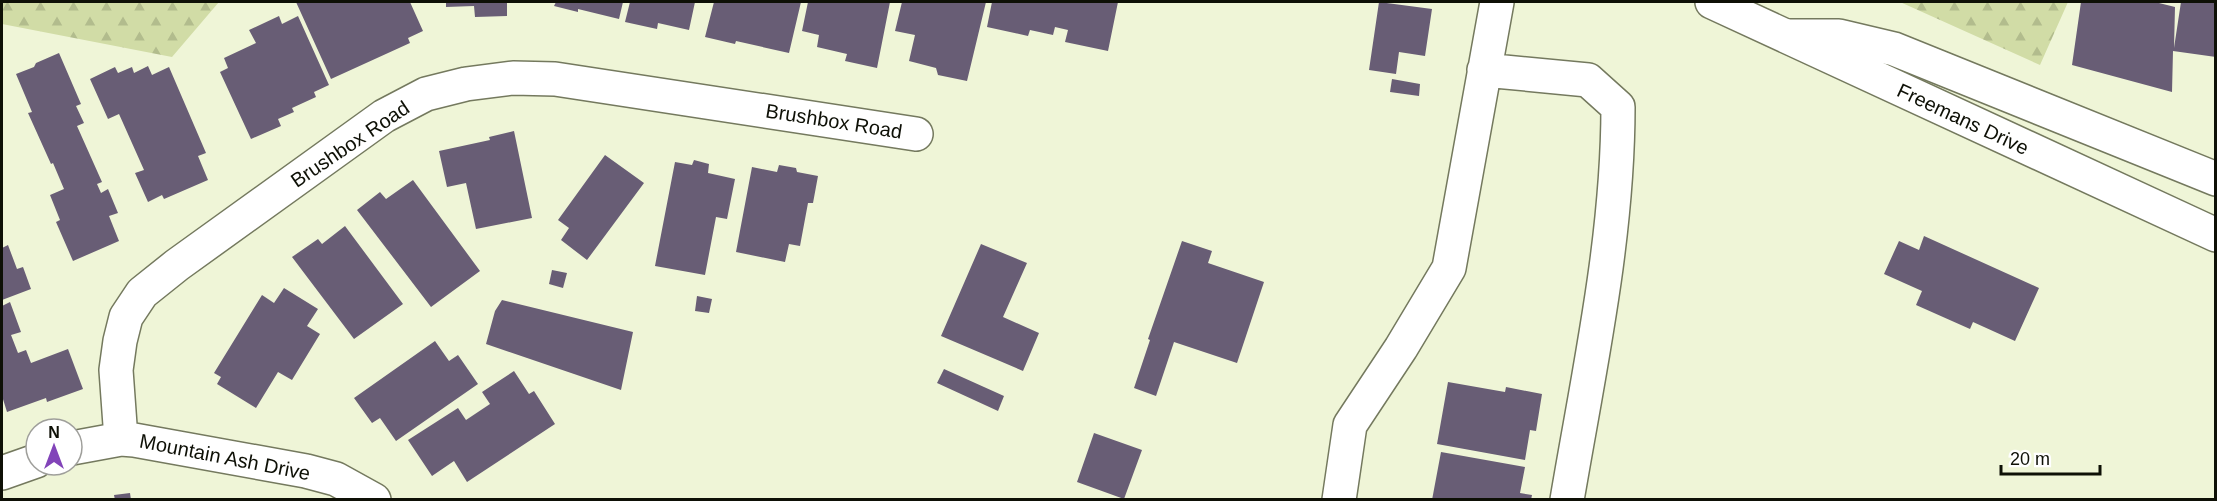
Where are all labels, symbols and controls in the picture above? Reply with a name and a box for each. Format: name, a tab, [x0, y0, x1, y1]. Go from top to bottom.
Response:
street label: Freemans Drive	[1894, 79, 2032, 159]
street label: Brushbox Road	[287, 96, 413, 192]
street label: Brushbox Road	[764, 99, 904, 143]
north arrow	[24, 417, 84, 477]
text: N	[48, 424, 60, 441]
street label: Mountain Ash Drive	[138, 430, 312, 484]
scale bar	[2001, 438, 2100, 476]
text: 20 m	[2010, 449, 2050, 469]

